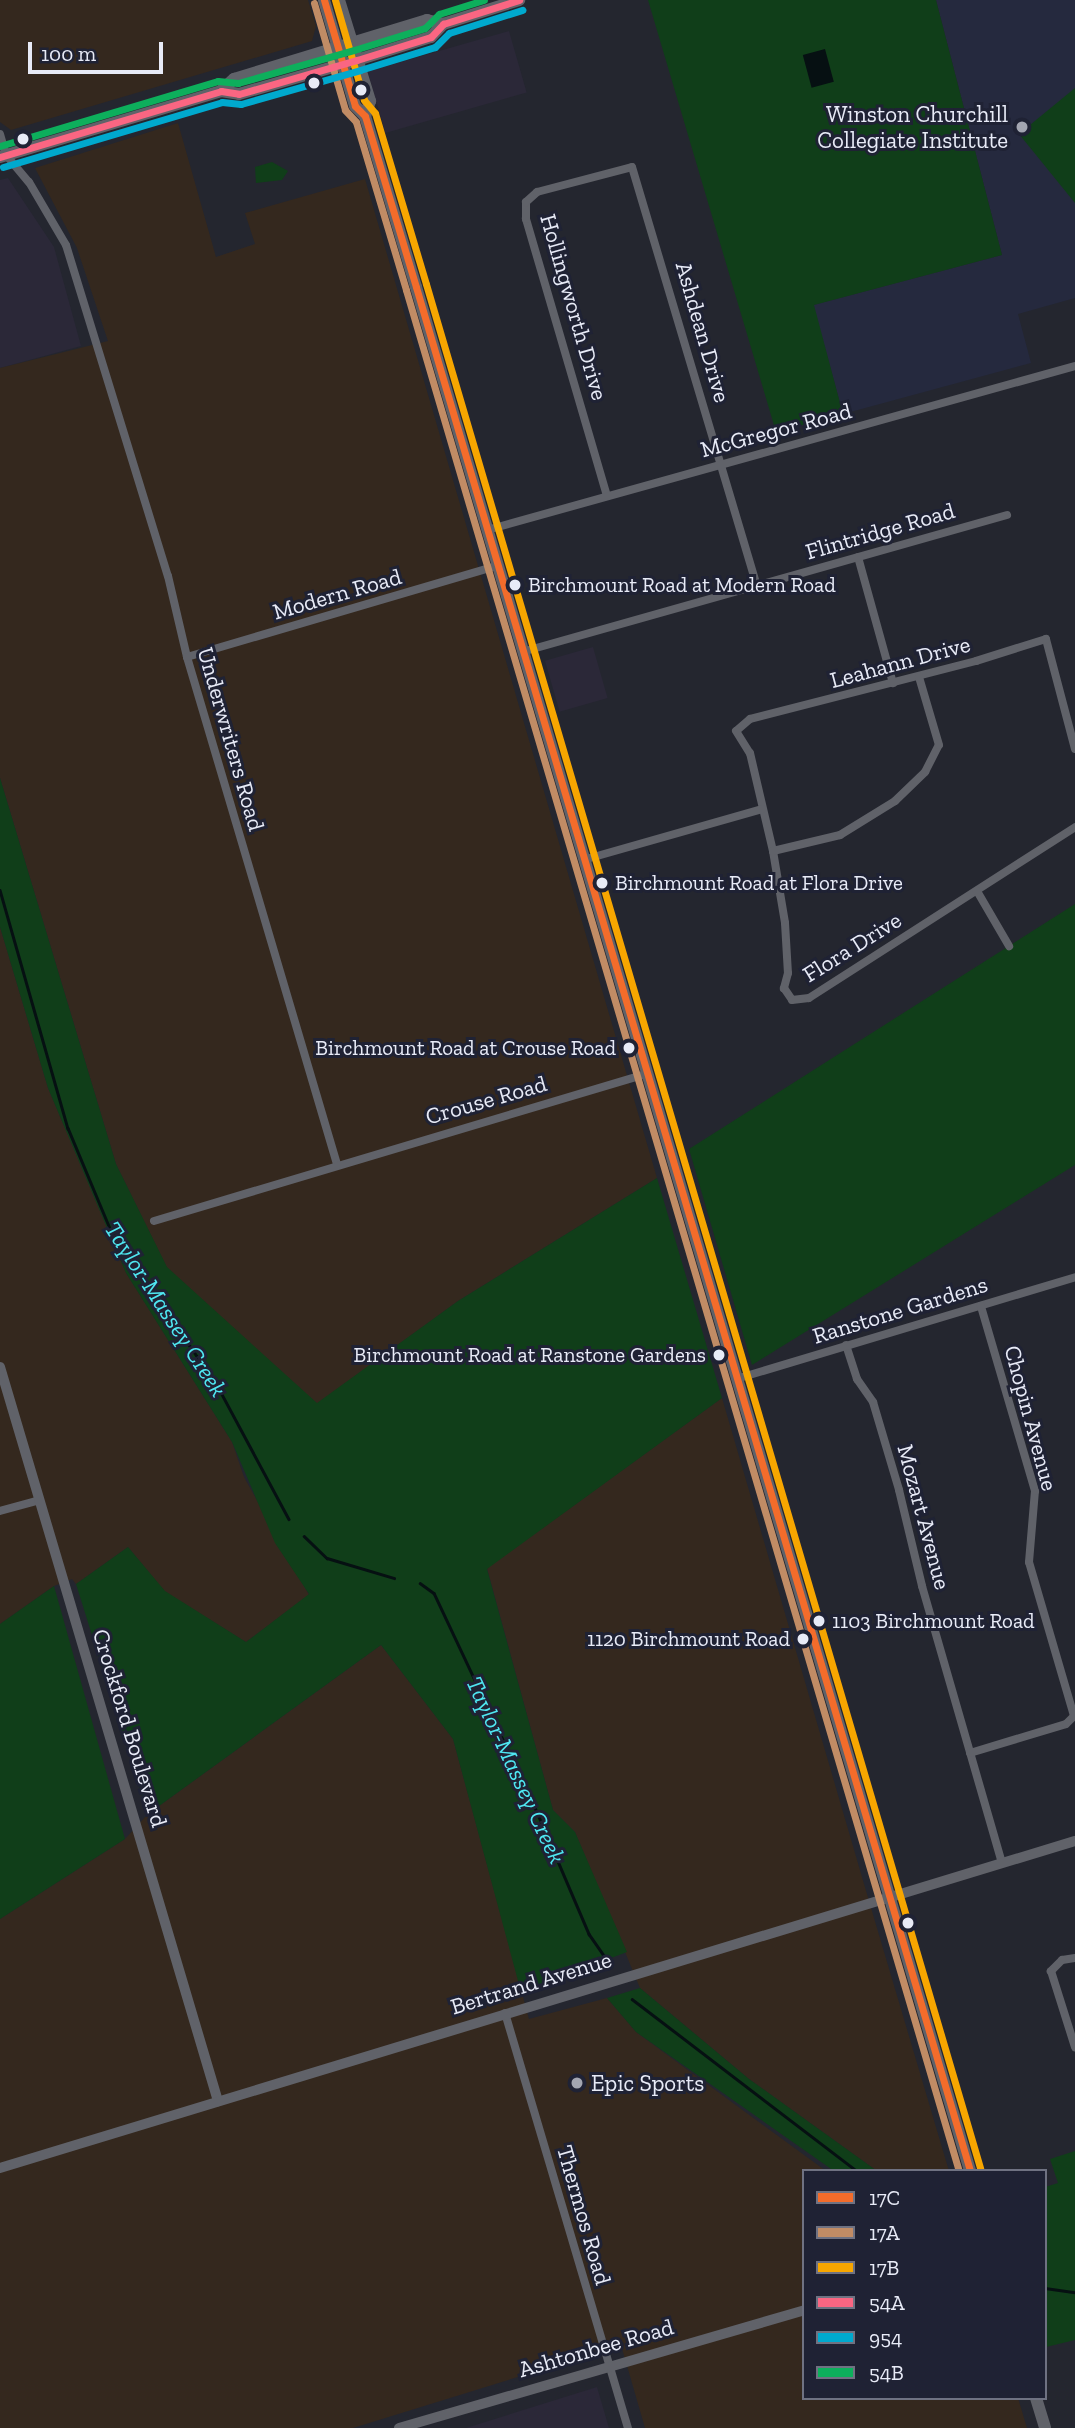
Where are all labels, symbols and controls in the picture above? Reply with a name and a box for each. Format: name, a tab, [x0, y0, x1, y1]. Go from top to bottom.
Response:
scale bar	[32, 28, 166, 72]
text: 100 m	[41, 41, 96, 66]
unlabelled marker	[307, 76, 321, 90]
unlabelled marker	[354, 83, 368, 97]
place label: Winston Churchill Collegiate Institute	[817, 100, 1008, 154]
marker: Winston Churchill Collegiate Institute	[1014, 119, 1030, 135]
unlabelled marker	[16, 132, 30, 146]
street label: Hollingworth Drive	[534, 211, 614, 403]
street label: Ashdean Drive	[670, 259, 736, 405]
street label: McGregor Road	[697, 397, 855, 463]
street label: Flintridge Road	[802, 497, 958, 565]
street label: Modern Road	[270, 562, 404, 626]
place label: Birchmount Road at Modern Road	[528, 572, 836, 598]
marker: Birchmount Road at Modern Road	[508, 578, 522, 592]
street label: Leahann Drive	[827, 630, 973, 694]
street label: Underwriters Road	[192, 644, 270, 834]
place label: Birchmount Road at Flora Drive	[615, 870, 903, 896]
marker: Birchmount Road at Flora Drive	[595, 876, 609, 890]
street label: Flora Drive	[798, 906, 906, 988]
place label: Birchmount Road at Crouse Road	[315, 1035, 616, 1061]
marker: Birchmount Road at Crouse Road	[622, 1041, 636, 1055]
street label: Crouse Road	[422, 1070, 550, 1130]
water label: Taylor-Massey Creek	[99, 1216, 233, 1402]
street label: Ranstone Gardens	[809, 1270, 991, 1350]
place label: Birchmount Road at Ranstone Gardens	[354, 1342, 706, 1368]
street label: Chopin Avenue	[998, 1342, 1064, 1494]
marker: Birchmount Road at Ranstone Gardens	[712, 1348, 726, 1362]
street label: Mozart Avenue	[891, 1441, 957, 1593]
place label: 1103 Birchmount Road	[832, 1608, 1035, 1634]
marker: 1103 Birchmount Road	[812, 1614, 826, 1628]
street label: Crockford Boulevard	[87, 1626, 173, 1830]
place label: 1120 Birchmount Road	[587, 1626, 790, 1652]
marker: 1120 Birchmount Road	[796, 1632, 810, 1646]
water label: Taylor-Massey Creek	[460, 1672, 572, 1868]
unlabelled marker	[901, 1916, 915, 1930]
street label: Bertrand Avenue	[447, 1945, 615, 2021]
place label: Epic Sports	[591, 2069, 704, 2097]
marker: Epic Sports	[569, 2075, 585, 2091]
street label: Thermos Road	[551, 2142, 617, 2288]
legend	[802, 2169, 1047, 2400]
text: 17C	[869, 2185, 900, 2210]
text: 17A	[869, 2220, 900, 2245]
text: 17B	[869, 2255, 899, 2280]
text: 54A	[869, 2290, 905, 2315]
street label: Ashtonbee Road	[515, 2313, 677, 2383]
text: 954	[869, 2325, 902, 2350]
text: 54B	[869, 2360, 904, 2385]

